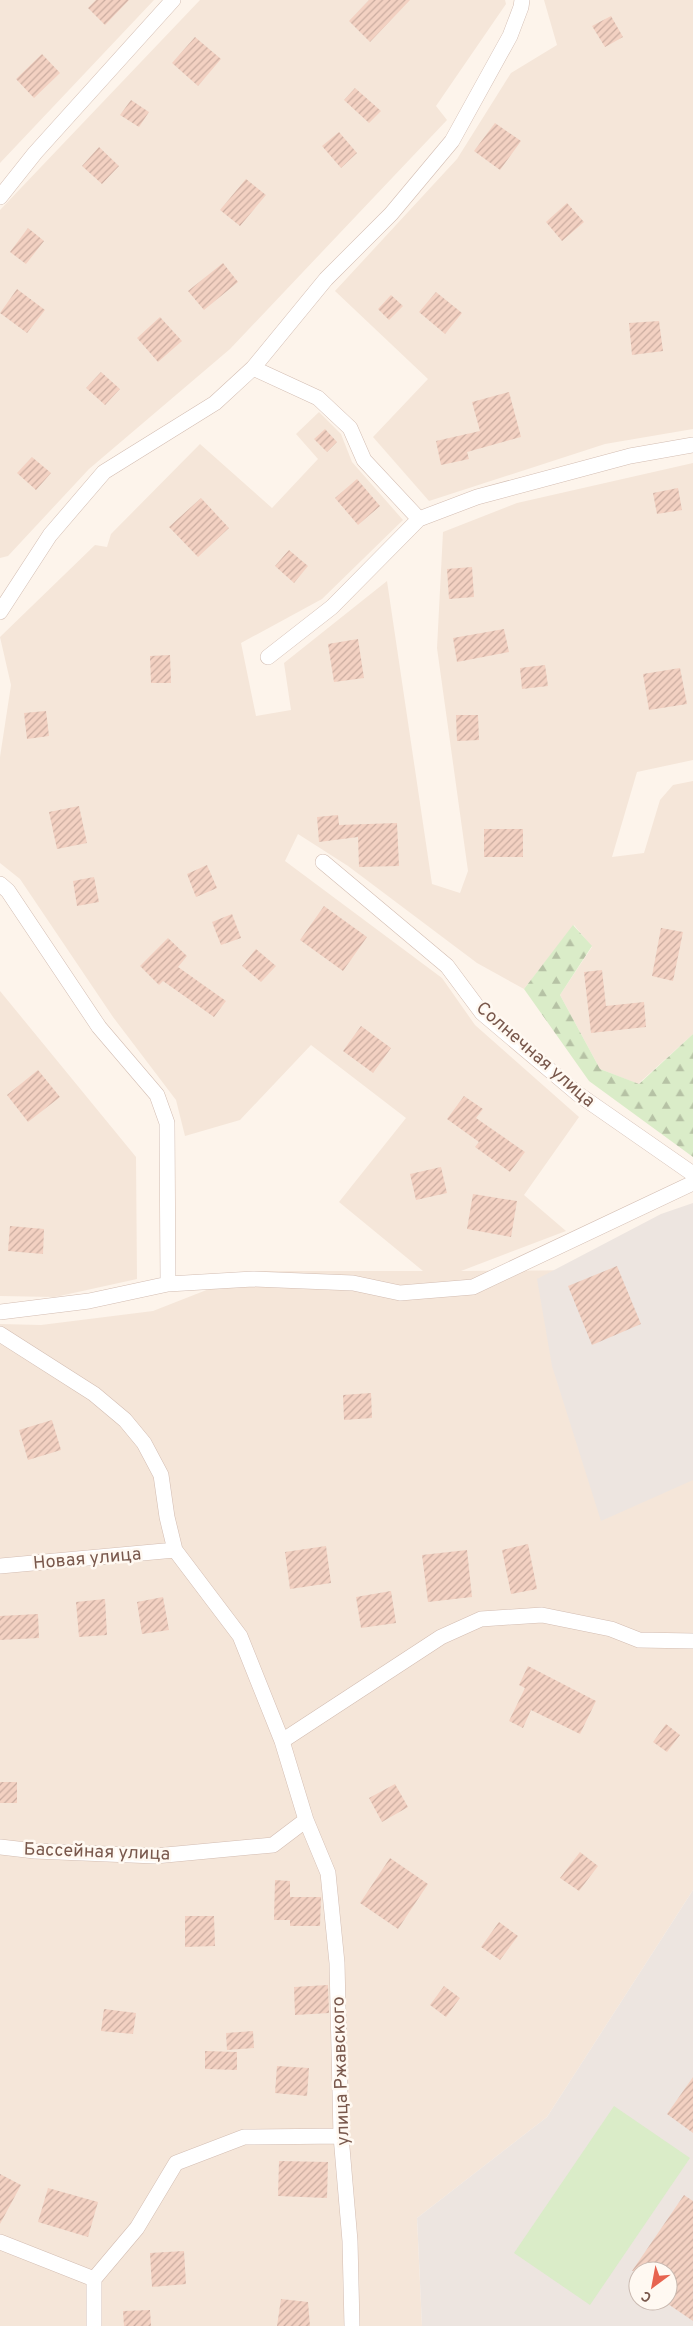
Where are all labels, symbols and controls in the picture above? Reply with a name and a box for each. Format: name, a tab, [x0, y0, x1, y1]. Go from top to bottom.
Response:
street label: Солнечная улица	[471, 997, 599, 1113]
street label: Новая улица	[32, 1543, 142, 1576]
street label: Бассейная улица	[23, 1838, 171, 1867]
street label: улица Ржавского	[327, 1996, 356, 2146]
north arrow	[628, 2261, 678, 2311]
text: С	[639, 2286, 655, 2305]

